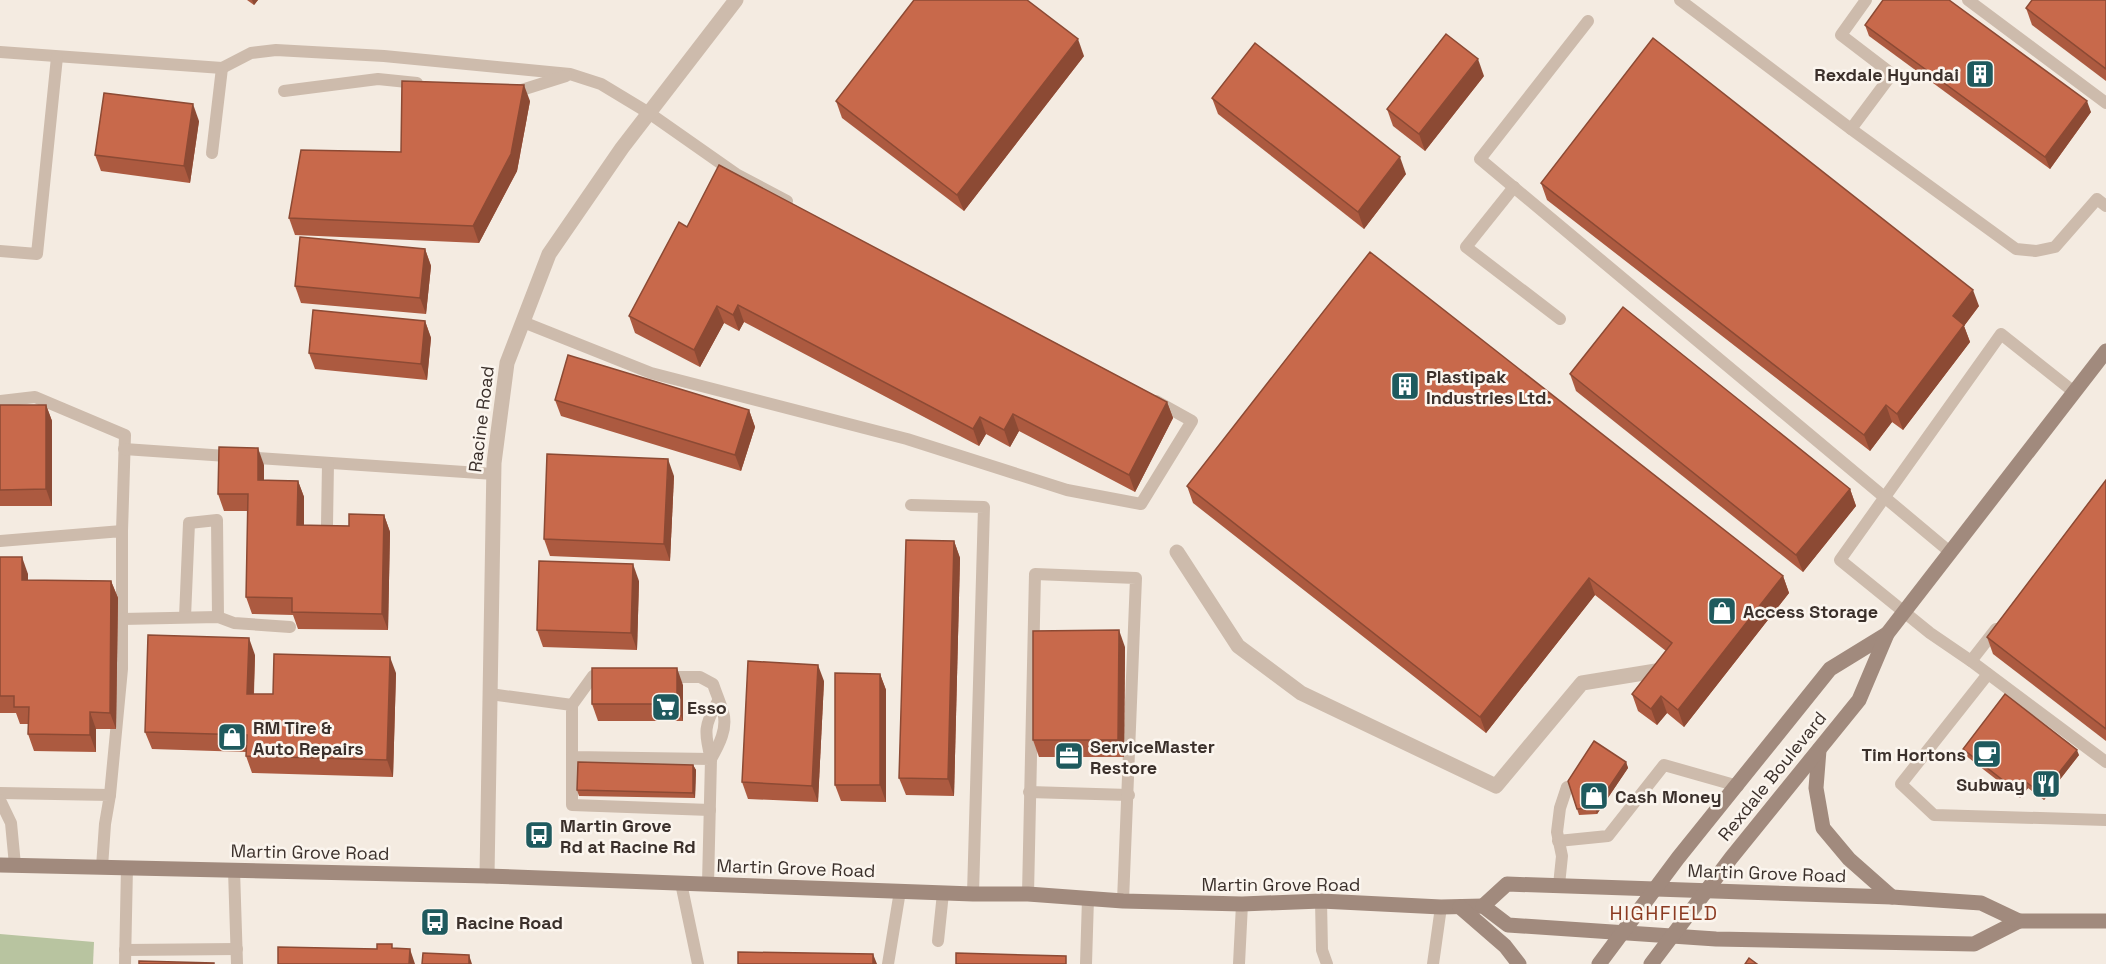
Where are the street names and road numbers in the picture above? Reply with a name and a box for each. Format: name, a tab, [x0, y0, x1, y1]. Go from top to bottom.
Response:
street label: Racine Road	[463, 364, 499, 474]
street label: Rexdale Boulevard	[1713, 707, 1831, 845]
street label: Martin Grove Road	[230, 839, 390, 865]
street label: Martin Grove Road	[716, 854, 876, 882]
street label: Martin Grove Road	[1687, 859, 1847, 887]
street label: Martin Grove Road	[1202, 873, 1360, 896]

